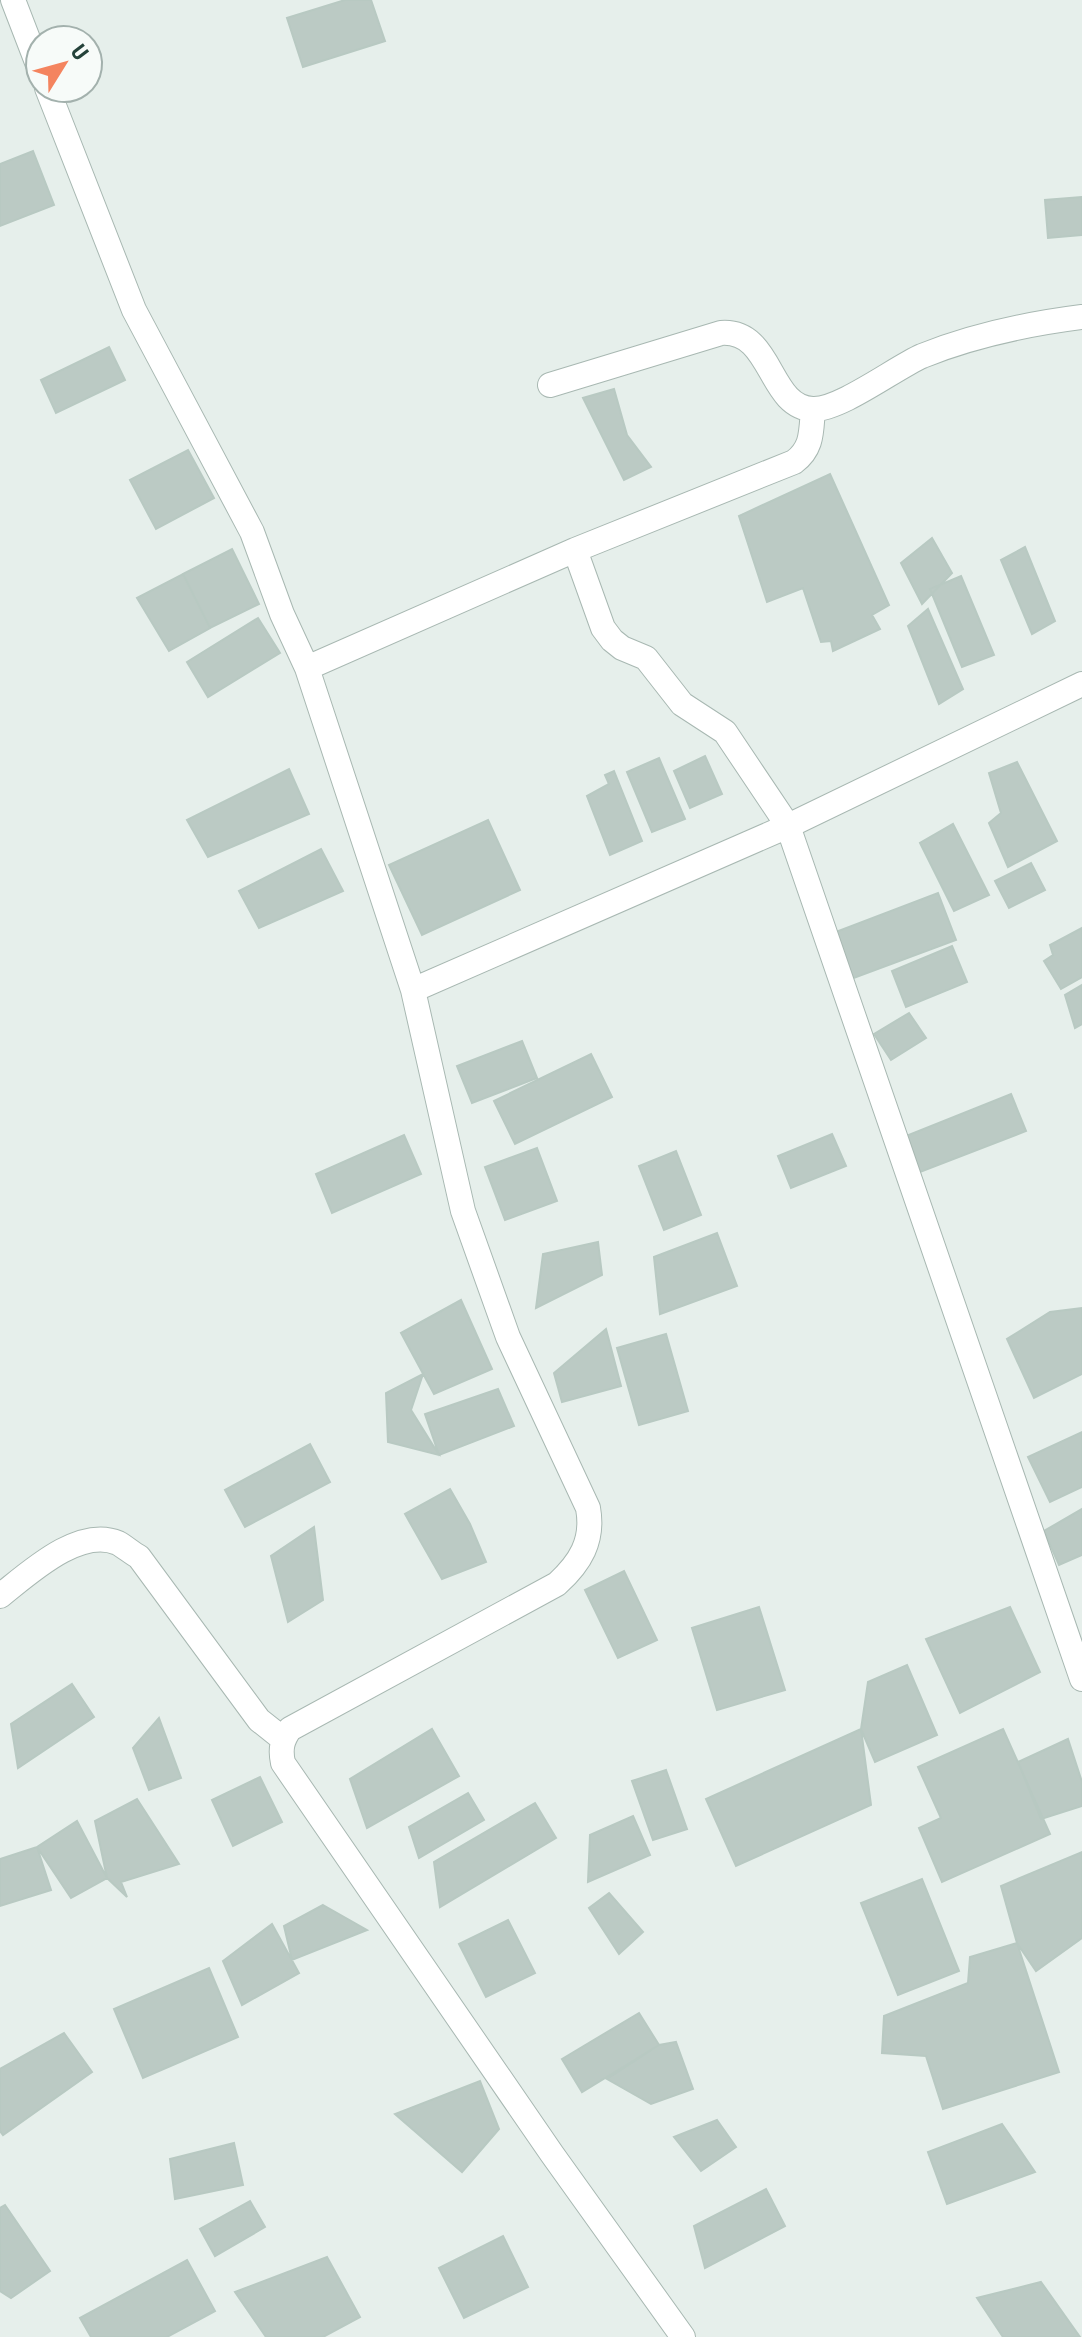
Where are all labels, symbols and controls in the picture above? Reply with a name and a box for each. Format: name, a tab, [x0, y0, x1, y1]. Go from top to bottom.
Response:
north arrow	[24, 24, 104, 104]
text: U	[66, 40, 93, 65]

